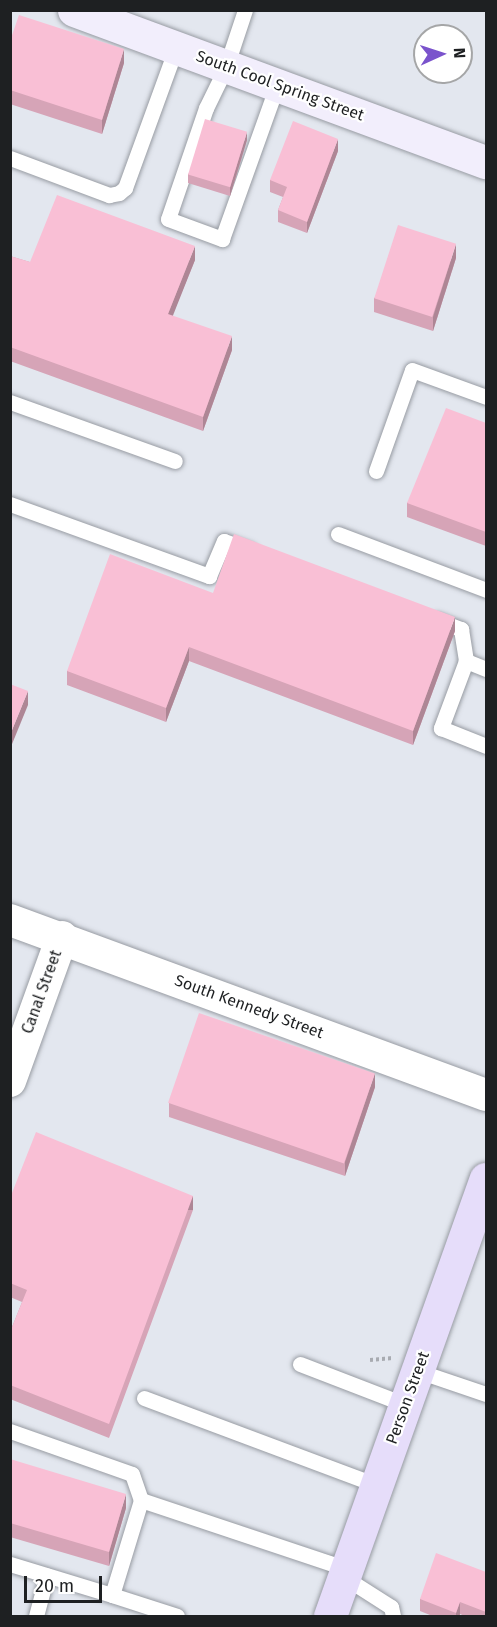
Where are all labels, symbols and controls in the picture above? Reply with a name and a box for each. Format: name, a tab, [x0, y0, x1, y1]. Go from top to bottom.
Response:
north arrow	[413, 24, 473, 84]
street label: South Cool Spring Street	[193, 47, 367, 125]
text: N	[450, 47, 469, 59]
street label: Canal Street	[18, 947, 66, 1037]
street label: South Kennedy Street	[172, 971, 326, 1043]
street label: Person Street	[382, 1349, 434, 1447]
scale bar	[27, 1564, 105, 1602]
text: 20 m	[35, 1575, 74, 1597]

